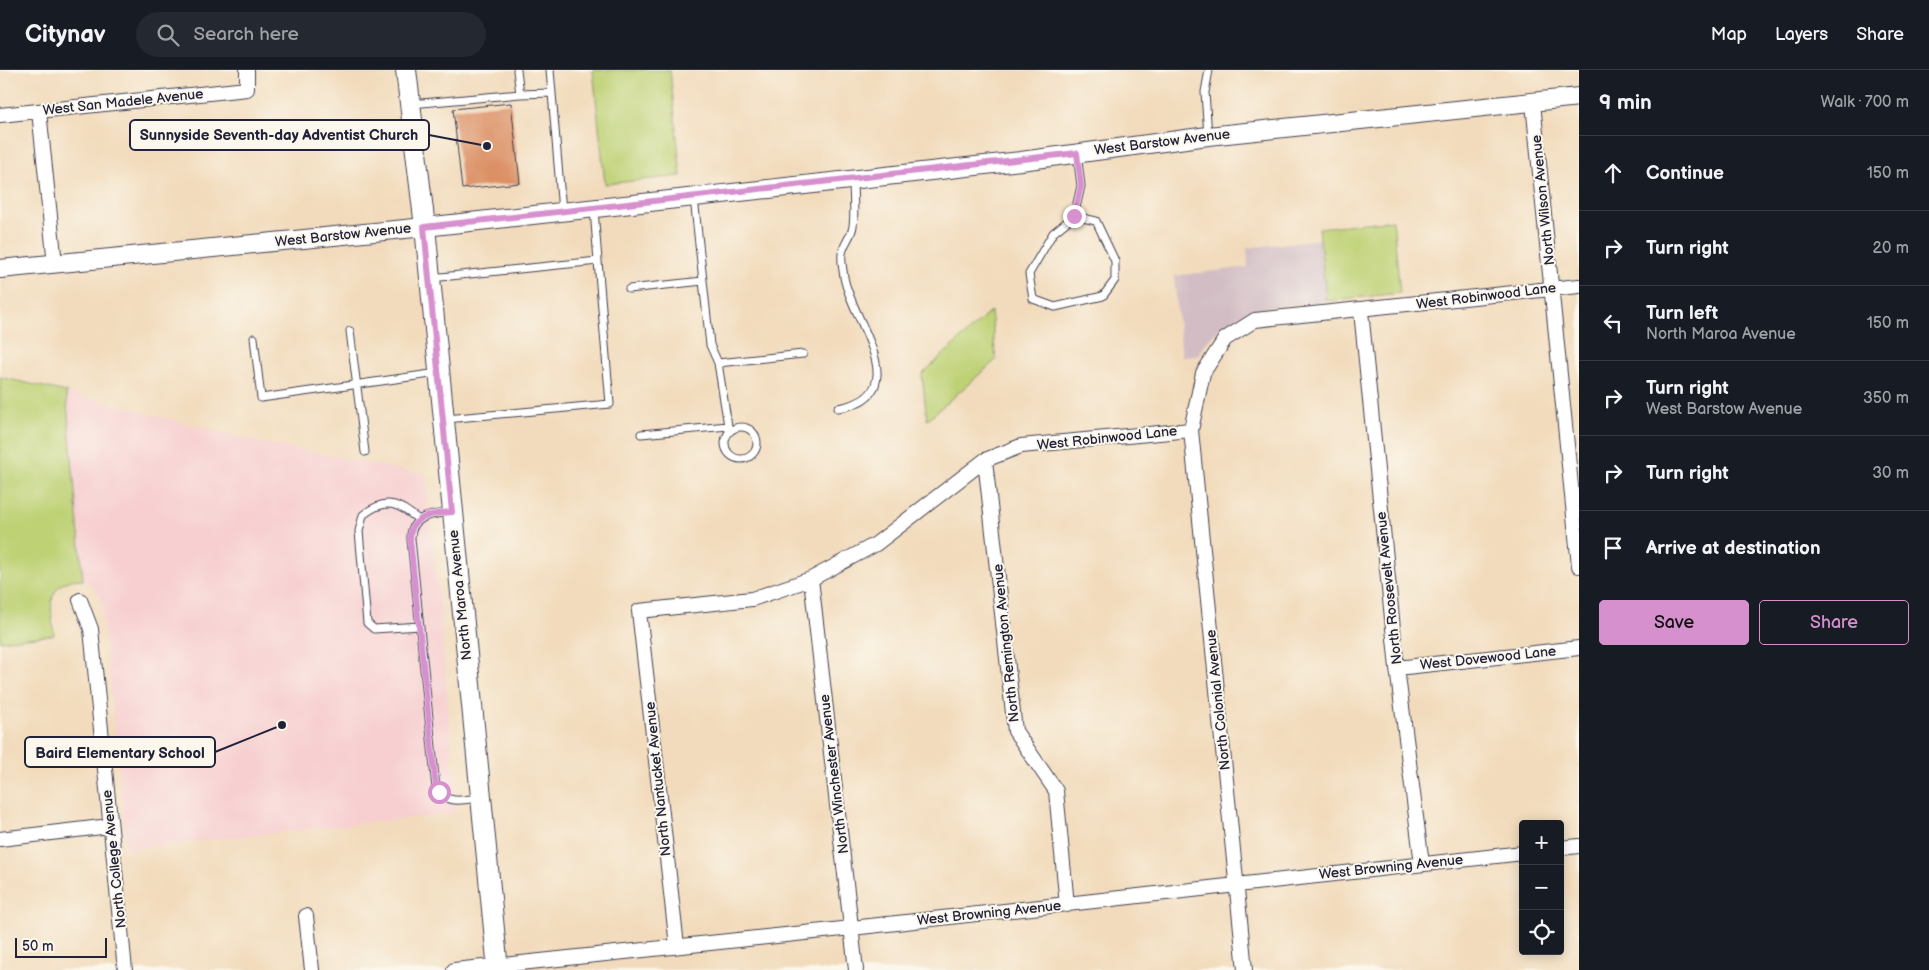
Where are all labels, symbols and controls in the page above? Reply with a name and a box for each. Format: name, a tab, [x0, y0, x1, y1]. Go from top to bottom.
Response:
search box	[136, 12, 486, 57]
text: Citynav	[25, 20, 106, 49]
icon: search	[154, 21, 182, 49]
text: Search here	[194, 23, 299, 46]
text: Map	[1711, 24, 1747, 45]
text: Layers	[1775, 24, 1828, 45]
text: Share	[1856, 24, 1904, 45]
street label: West San Madele Avenue	[42, 85, 204, 119]
text: 9 min	[1599, 90, 1652, 115]
text: Walk · 700 m	[1821, 93, 1909, 112]
callout: Sunnyside Seventh-day Adventist Church	[130, 120, 429, 150]
street label: West Barstow Avenue	[1093, 125, 1231, 159]
text: Sunnyside Seventh-day Adventist Church	[140, 126, 418, 145]
street label: North Wilson Avenue	[1528, 134, 1558, 266]
icon: ahead	[1599, 159, 1627, 187]
text: Continue	[1646, 162, 1724, 185]
text: 150 m	[1867, 164, 1909, 183]
route end	[1063, 205, 1086, 228]
street label: West Barstow Avenue	[274, 219, 412, 251]
icon: right	[1599, 234, 1627, 262]
text: Turn right	[1646, 237, 1729, 260]
text: 20 m	[1873, 239, 1909, 258]
street label: West Robinwood Lane	[1415, 279, 1557, 313]
text: Turn left	[1646, 302, 1718, 325]
icon: left	[1599, 309, 1627, 337]
text: 150 m	[1867, 314, 1909, 333]
text: North Maroa Avenue	[1646, 325, 1796, 344]
text: Turn right	[1646, 377, 1729, 400]
icon: right	[1599, 384, 1627, 412]
text: 350 m	[1863, 389, 1909, 408]
text: West Barstow Avenue	[1646, 400, 1802, 419]
street label: West Robinwood Lane	[1036, 422, 1178, 454]
icon: right	[1599, 459, 1627, 487]
text: Turn right	[1646, 462, 1729, 485]
text: 30 m	[1872, 464, 1909, 483]
street label: North Roosevelt Avenue	[1373, 511, 1405, 665]
street label: North Maroa Avenue	[445, 529, 475, 661]
icon: arrive	[1599, 534, 1627, 562]
text: Arrive at destination	[1646, 537, 1821, 560]
street label: North Remington Avenue	[989, 563, 1023, 723]
button: Save	[1599, 600, 1749, 645]
button: Share	[1759, 600, 1909, 645]
street label: North Colonial Avenue	[1202, 629, 1234, 771]
street label: West Dovewood Lane	[1419, 642, 1557, 674]
street label: North Winchester Avenue	[816, 693, 852, 855]
street label: North Nantucket Avenue	[641, 701, 675, 857]
callout: Baird Elementary School	[25, 737, 215, 767]
text: Baird Elementary School	[35, 744, 205, 763]
route start	[428, 781, 451, 804]
street label: North College Avenue	[98, 789, 130, 929]
map controls	[1519, 820, 1564, 955]
button: +	[1519, 820, 1564, 865]
street label: West Browning Avenue	[1318, 851, 1464, 883]
button: −	[1519, 865, 1564, 910]
street label: West Browning Avenue	[916, 897, 1062, 929]
button: locate	[1519, 910, 1564, 955]
scale bar	[15, 935, 108, 958]
text: 50 m	[22, 938, 54, 955]

